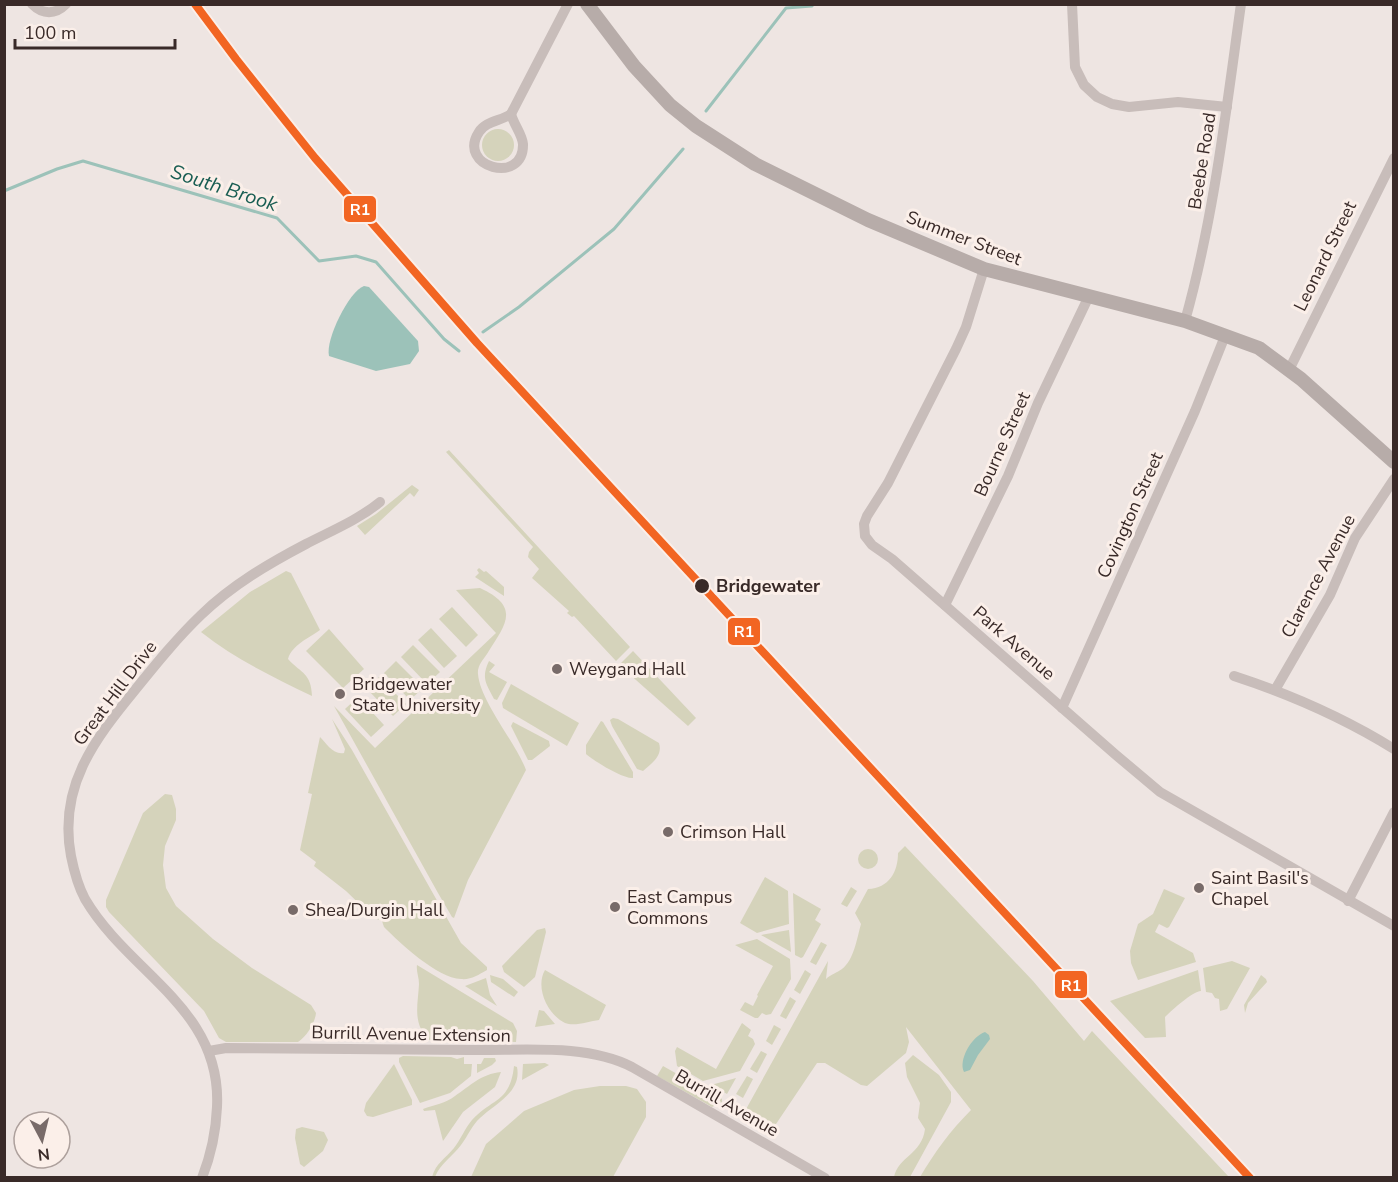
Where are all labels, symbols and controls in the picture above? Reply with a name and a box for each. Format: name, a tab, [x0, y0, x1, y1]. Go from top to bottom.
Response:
scale bar	[15, 12, 176, 50]
text: 100 m	[24, 21, 76, 45]
street label: Beebe Road	[1182, 111, 1222, 211]
water label: South Brook	[167, 158, 282, 218]
line badge: R1	[343, 195, 377, 223]
street label: Leonard Street	[1288, 196, 1362, 315]
text: R1	[350, 199, 370, 221]
street label: Summer Street	[903, 205, 1026, 271]
street label: Bourne Street	[968, 387, 1036, 500]
street label: Covington Street	[1091, 447, 1169, 582]
street label: Clarence Avenue	[1275, 510, 1361, 642]
place label: Bridgewater	[716, 574, 820, 598]
marker: Bridgewater	[693, 577, 711, 595]
street label: Park Avenue	[968, 601, 1060, 685]
line badge: R1	[727, 617, 761, 646]
text: R1	[734, 621, 754, 643]
street label: Great Hill Drive	[68, 636, 162, 750]
place label: Weygand Hall	[569, 657, 686, 681]
marker: Weygand Hall	[550, 662, 564, 676]
place label: Bridgewater State University	[352, 672, 481, 717]
marker: Bridgewater State University	[333, 687, 347, 701]
place label: Crimson Hall	[680, 820, 786, 844]
marker: Crimson Hall	[661, 825, 675, 839]
place label: Saint Basil's Chapel	[1211, 866, 1309, 911]
marker: Saint Basil's Chapel	[1192, 881, 1206, 895]
place label: East Campus Commons	[627, 885, 732, 930]
place label: Shea/Durgin Hall	[305, 898, 444, 922]
marker: East Campus Commons	[608, 900, 622, 914]
marker: Shea/Durgin Hall	[286, 903, 300, 917]
line badge: R1	[1054, 970, 1088, 999]
text: R1	[1061, 975, 1081, 997]
street label: Burrill Avenue Extension	[311, 1020, 511, 1048]
street label: Burrill Avenue	[671, 1064, 783, 1142]
north arrow	[12, 1110, 72, 1170]
text: N	[36, 1142, 51, 1166]

